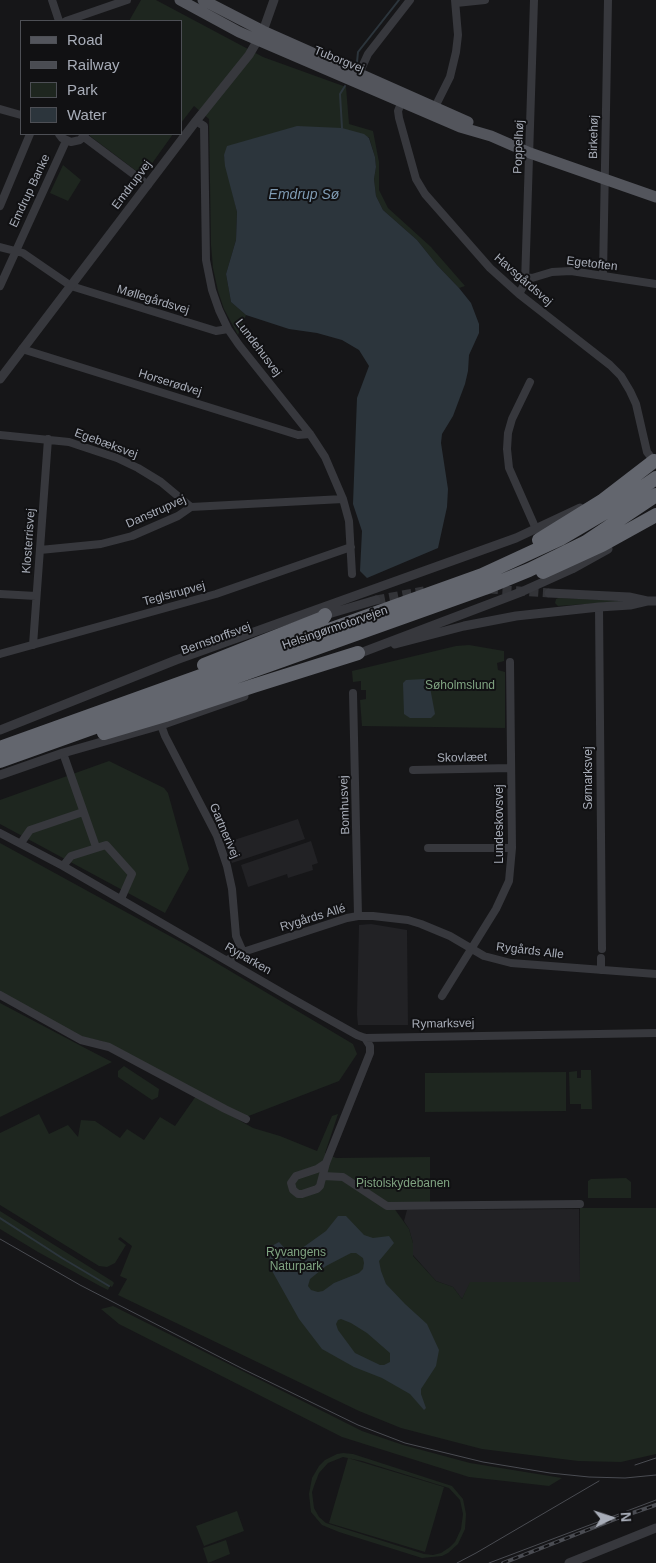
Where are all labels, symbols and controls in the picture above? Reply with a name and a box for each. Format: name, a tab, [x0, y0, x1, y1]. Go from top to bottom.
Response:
legend	[20, 20, 182, 135]
text: Road	[67, 31, 103, 48]
street label: Tuborgvej	[312, 43, 366, 77]
text: Railway	[67, 56, 120, 73]
text: Park	[67, 81, 98, 98]
text: Water	[67, 106, 106, 123]
street label: Birkehøj	[586, 115, 602, 159]
street label: Poppelhøj	[511, 120, 527, 174]
street label: Emdrup Banke	[7, 152, 53, 230]
street label: Emdrupvej	[109, 158, 155, 212]
water label: Emdrup Sø	[269, 187, 339, 203]
street label: Havsgårdsvej	[491, 251, 555, 309]
street label: Egetoften	[566, 254, 618, 274]
street label: Møllegårdsvej	[115, 282, 191, 318]
street label: Lundehusvej	[232, 316, 284, 380]
street label: Horserødvej	[137, 367, 203, 399]
street label: Egebæksvej	[73, 426, 139, 462]
street label: Danstrupvej	[124, 492, 188, 532]
street label: Klosterrisvej	[20, 508, 38, 574]
street label: Teglstrupvej	[141, 579, 207, 609]
street label: Helsingørmotorvejen	[280, 603, 390, 653]
street label: Bernstorffsvej	[179, 620, 253, 658]
park label: Søholmslund	[425, 679, 495, 693]
street label: Sømarksvej	[582, 746, 596, 810]
street label: Skovlæet	[437, 750, 487, 766]
street label: Bomhusvej	[337, 775, 353, 835]
street label: Lundeskovsvej	[493, 784, 507, 864]
street label: Gartnerivej	[206, 801, 242, 861]
street label: Rygårds Allé	[278, 901, 348, 935]
street label: Ryparken	[222, 940, 274, 978]
street label: Rygårds Alle	[495, 940, 565, 962]
street label: Rymarksvej	[412, 1016, 474, 1032]
park label: Pistolskydebanen	[356, 1177, 450, 1191]
park label: Ryvangens Naturpark	[266, 1246, 326, 1274]
north arrow	[586, 1493, 636, 1543]
text: N	[618, 1511, 634, 1523]

